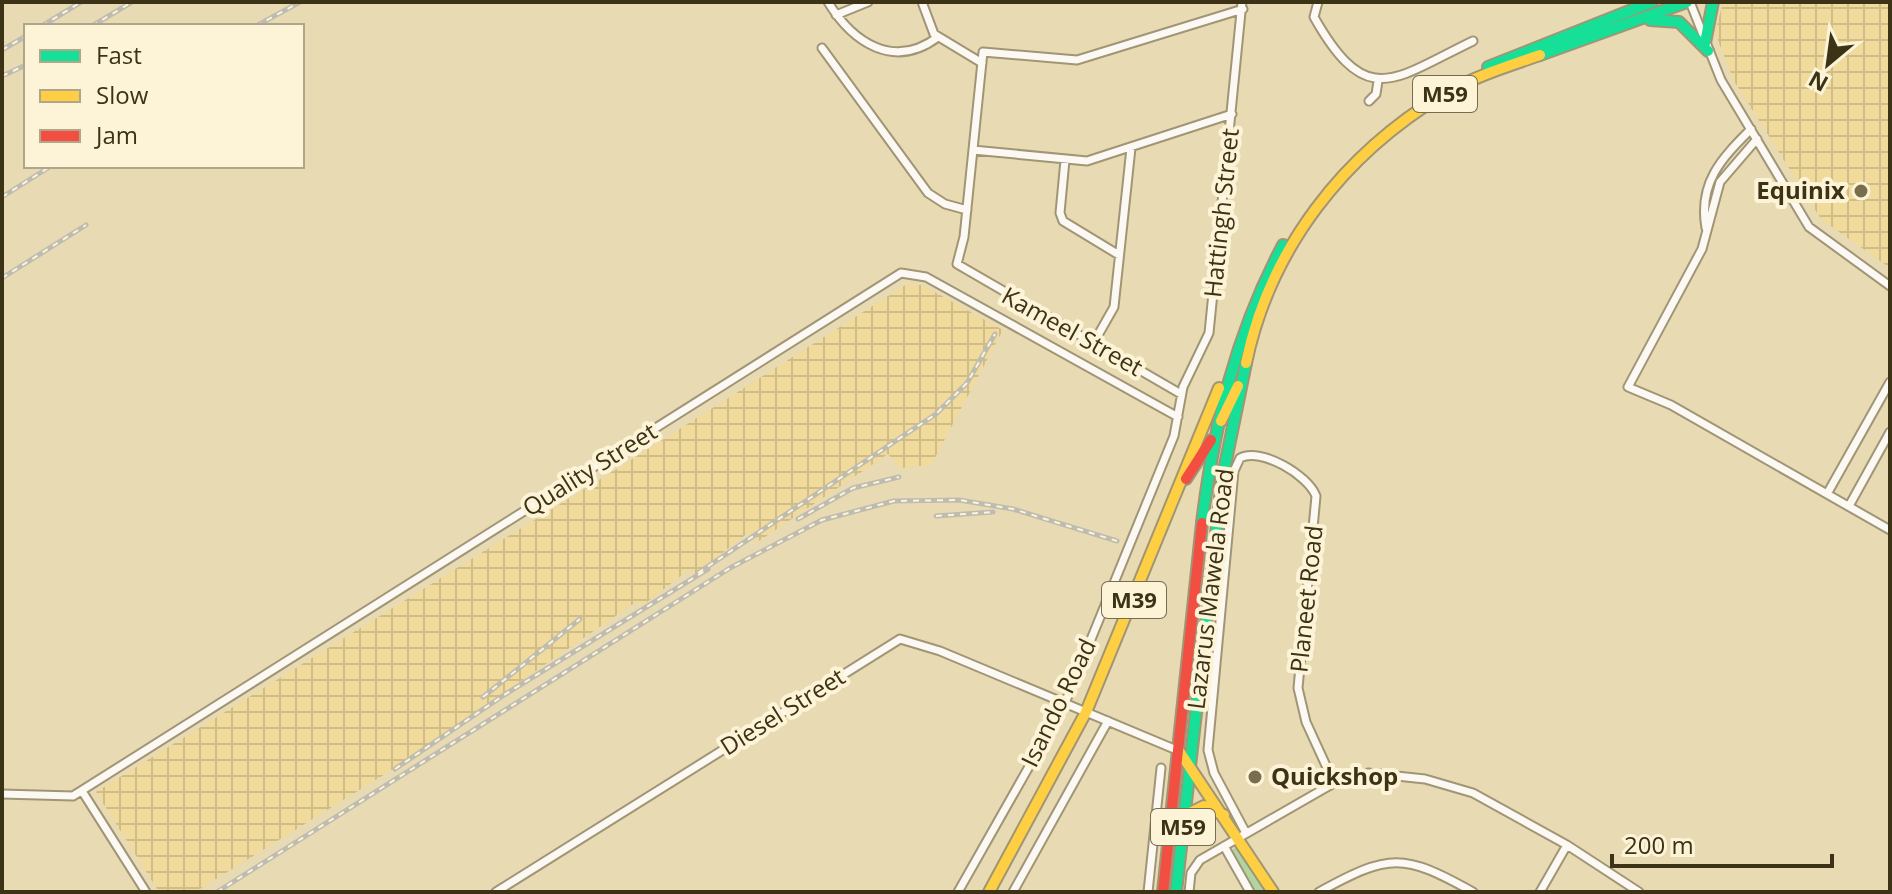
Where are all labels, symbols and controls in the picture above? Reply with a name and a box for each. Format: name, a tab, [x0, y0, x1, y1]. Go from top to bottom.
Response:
legend	[24, 24, 304, 168]
north arrow	[1788, 24, 1868, 104]
text: Fast	[96, 38, 142, 71]
text: N	[1803, 65, 1833, 100]
road number: M59	[1413, 76, 1477, 112]
text: Slow	[96, 78, 149, 111]
text: Jam	[94, 118, 138, 151]
street label: Hattingh Street	[1195, 127, 1246, 299]
place label: Equinix	[1756, 173, 1845, 206]
marker: Equinix	[1852, 182, 1870, 200]
street label: Kameel Street	[996, 278, 1149, 383]
street label: Quality Street	[516, 414, 663, 523]
street label: Lazarus Mawela Road	[1178, 466, 1241, 711]
street label: Planeet Road	[1281, 524, 1330, 674]
road number: M39	[1102, 582, 1166, 618]
street label: Isando Road	[1012, 633, 1103, 772]
street label: Diesel Street	[714, 659, 851, 762]
place label: Quickshop	[1271, 759, 1398, 792]
marker: Quickshop	[1246, 768, 1264, 786]
road number: M59	[1151, 809, 1215, 845]
scale bar	[1612, 818, 1832, 868]
text: 200 m	[1624, 828, 1694, 861]

